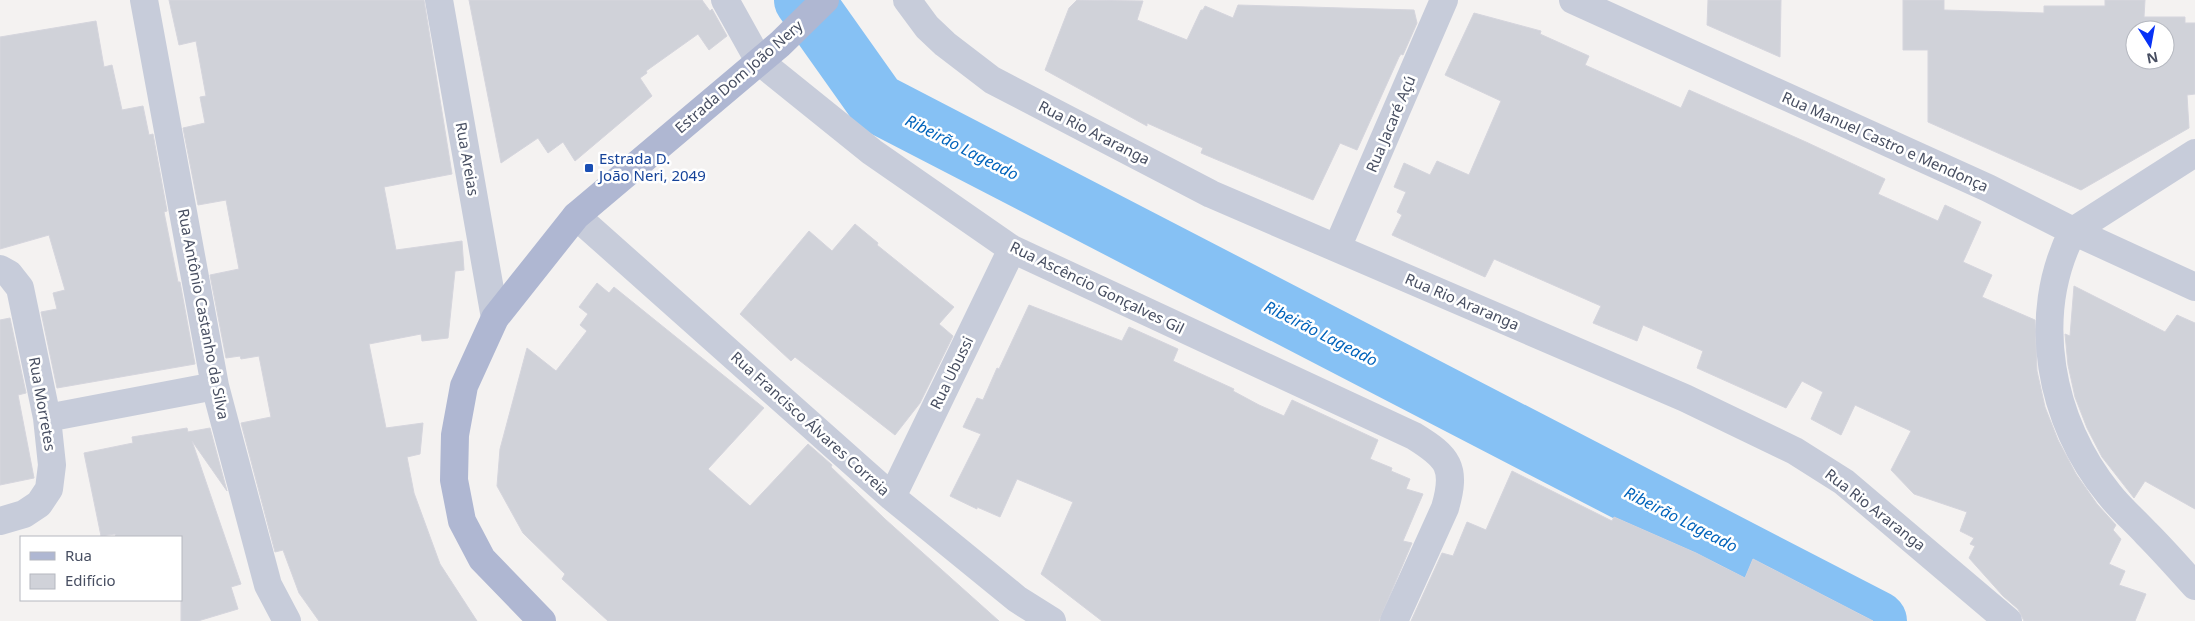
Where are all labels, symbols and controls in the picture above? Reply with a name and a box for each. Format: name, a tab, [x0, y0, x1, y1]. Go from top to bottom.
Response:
street label: Estrada Dom João Nery	[670, 15, 807, 137]
north arrow	[2125, 20, 2175, 70]
text: N	[2145, 48, 2160, 69]
street label: Rua Jacaré Açú	[1361, 72, 1419, 175]
street label: Rua Manuel Castro e Mendonça	[1779, 86, 1992, 196]
street label: Rua Rio Araranga	[1035, 95, 1153, 169]
water label: Ribeirão Lageado	[902, 109, 1022, 185]
street label: Rua Areias	[452, 120, 484, 197]
place label: Estrada D. João Neri, 2049	[597, 148, 706, 185]
marker: Estrada D. João Neri, 2049	[583, 162, 595, 174]
street label: Rua Antônio Castanho da Silva	[174, 207, 234, 421]
street label: Rua Ascêncio Gonçalves Gil	[1007, 236, 1188, 338]
street label: Rua Rio Araranga	[1402, 268, 1523, 334]
water label: Ribeirão Lageado	[1261, 295, 1381, 371]
street label: Rua Ubussi	[925, 333, 977, 412]
street label: Rua Francisco Álvares Correia	[727, 347, 894, 500]
street label: Rua Morretes	[25, 355, 61, 452]
street label: Rua Rio Araranga	[1821, 464, 1930, 555]
water label: Ribeirão Lageado	[1621, 481, 1741, 557]
legend	[20, 536, 182, 601]
text: Rua	[65, 545, 92, 565]
text: Edifício	[65, 570, 116, 590]

